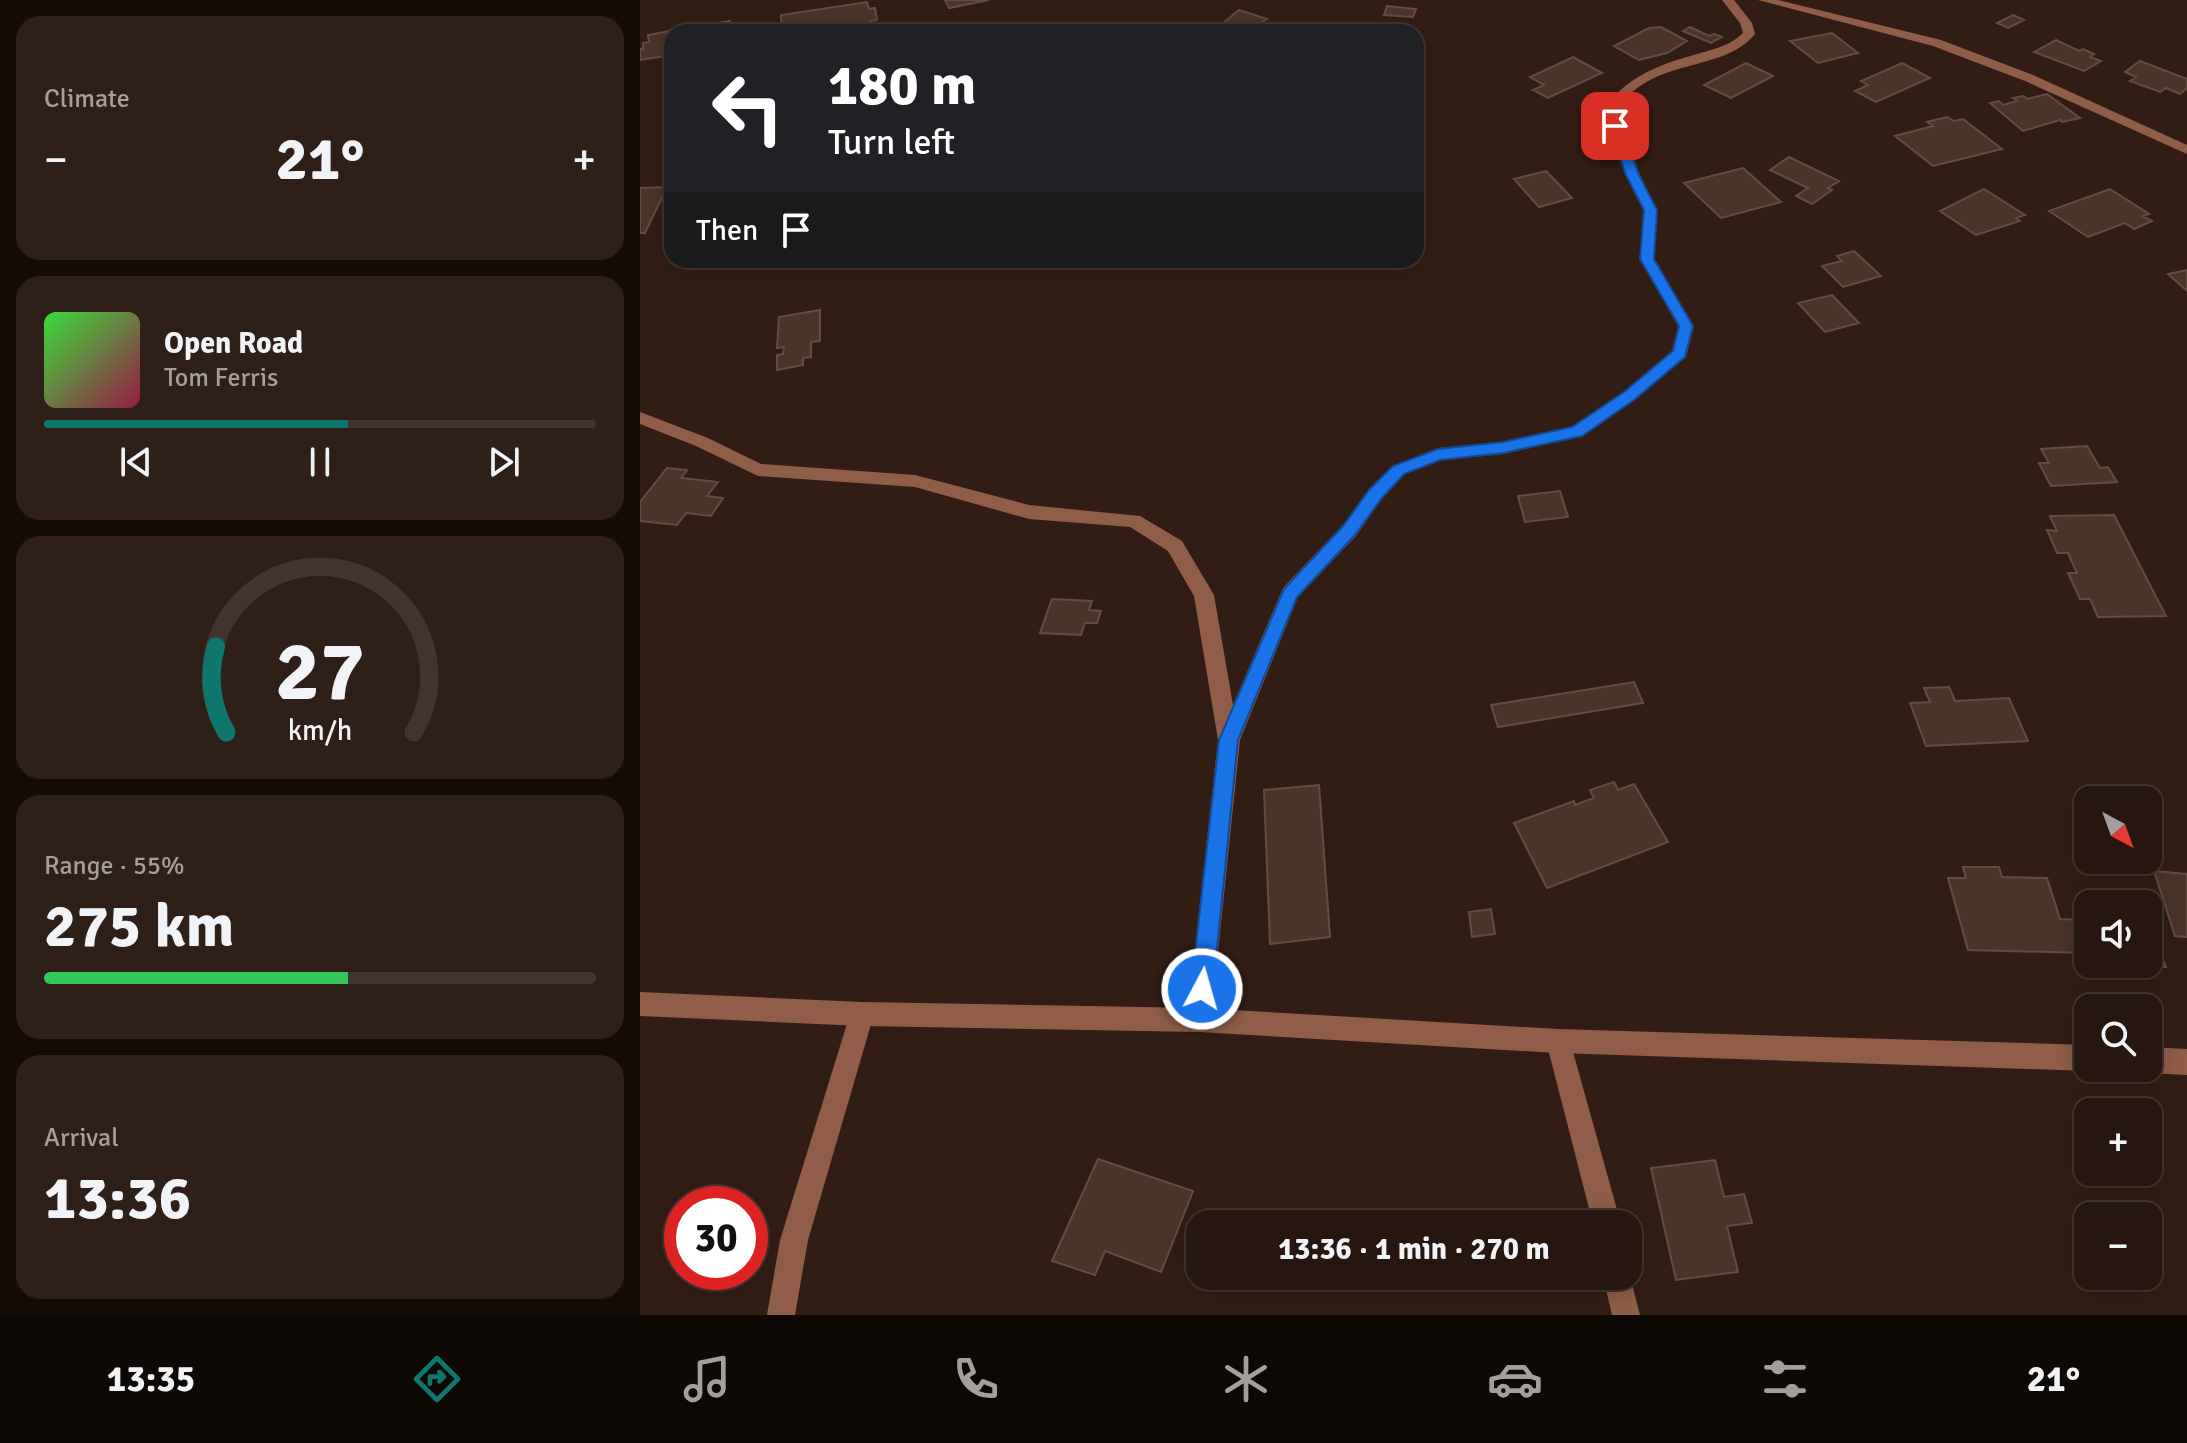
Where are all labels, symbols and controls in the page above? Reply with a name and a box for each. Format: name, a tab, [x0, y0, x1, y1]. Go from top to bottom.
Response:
text: 180 m	[828, 51, 976, 120]
icon: left	[696, 56, 800, 160]
text: Climate	[44, 83, 130, 115]
pin	[1581, 92, 1649, 160]
icon: arrive	[1593, 104, 1637, 148]
text: Turn left	[828, 120, 955, 165]
text: 21°	[276, 123, 364, 197]
text: −	[44, 133, 68, 187]
text: +	[572, 133, 596, 187]
icon: arrive	[774, 208, 818, 252]
text: Then	[696, 212, 758, 249]
text: Open Road	[164, 325, 303, 362]
text: Tom Ferris	[164, 362, 278, 394]
icon: previous	[114, 440, 158, 484]
icon: pause	[298, 440, 342, 484]
icon: next	[482, 440, 526, 484]
text: 27	[275, 621, 365, 723]
text: km/h	[288, 714, 352, 749]
north arrow	[2074, 786, 2162, 874]
map controls	[2074, 786, 2162, 1290]
text: Range · 55%	[44, 850, 185, 882]
text: 275 km	[44, 890, 234, 964]
button: sound	[2074, 890, 2162, 978]
position arrow	[1160, 947, 1244, 1031]
button: search	[2074, 994, 2162, 1082]
button: +	[2074, 1098, 2162, 1186]
text: Arrival	[44, 1122, 119, 1154]
text: 13:36	[44, 1162, 191, 1236]
speed limit sign: 30	[664, 1186, 768, 1290]
button: −	[2074, 1202, 2162, 1290]
text: 13:36 · 1 min · 270 m	[1278, 1231, 1550, 1268]
icon: directions	[409, 1351, 465, 1407]
icon: music	[679, 1351, 735, 1407]
icon: phone	[948, 1351, 1004, 1407]
icon: climate	[1218, 1351, 1274, 1407]
icon: car	[1487, 1351, 1543, 1407]
icon: filters	[1757, 1351, 1813, 1407]
text: 13:35	[107, 1357, 195, 1402]
text: 21°	[2027, 1357, 2080, 1402]

